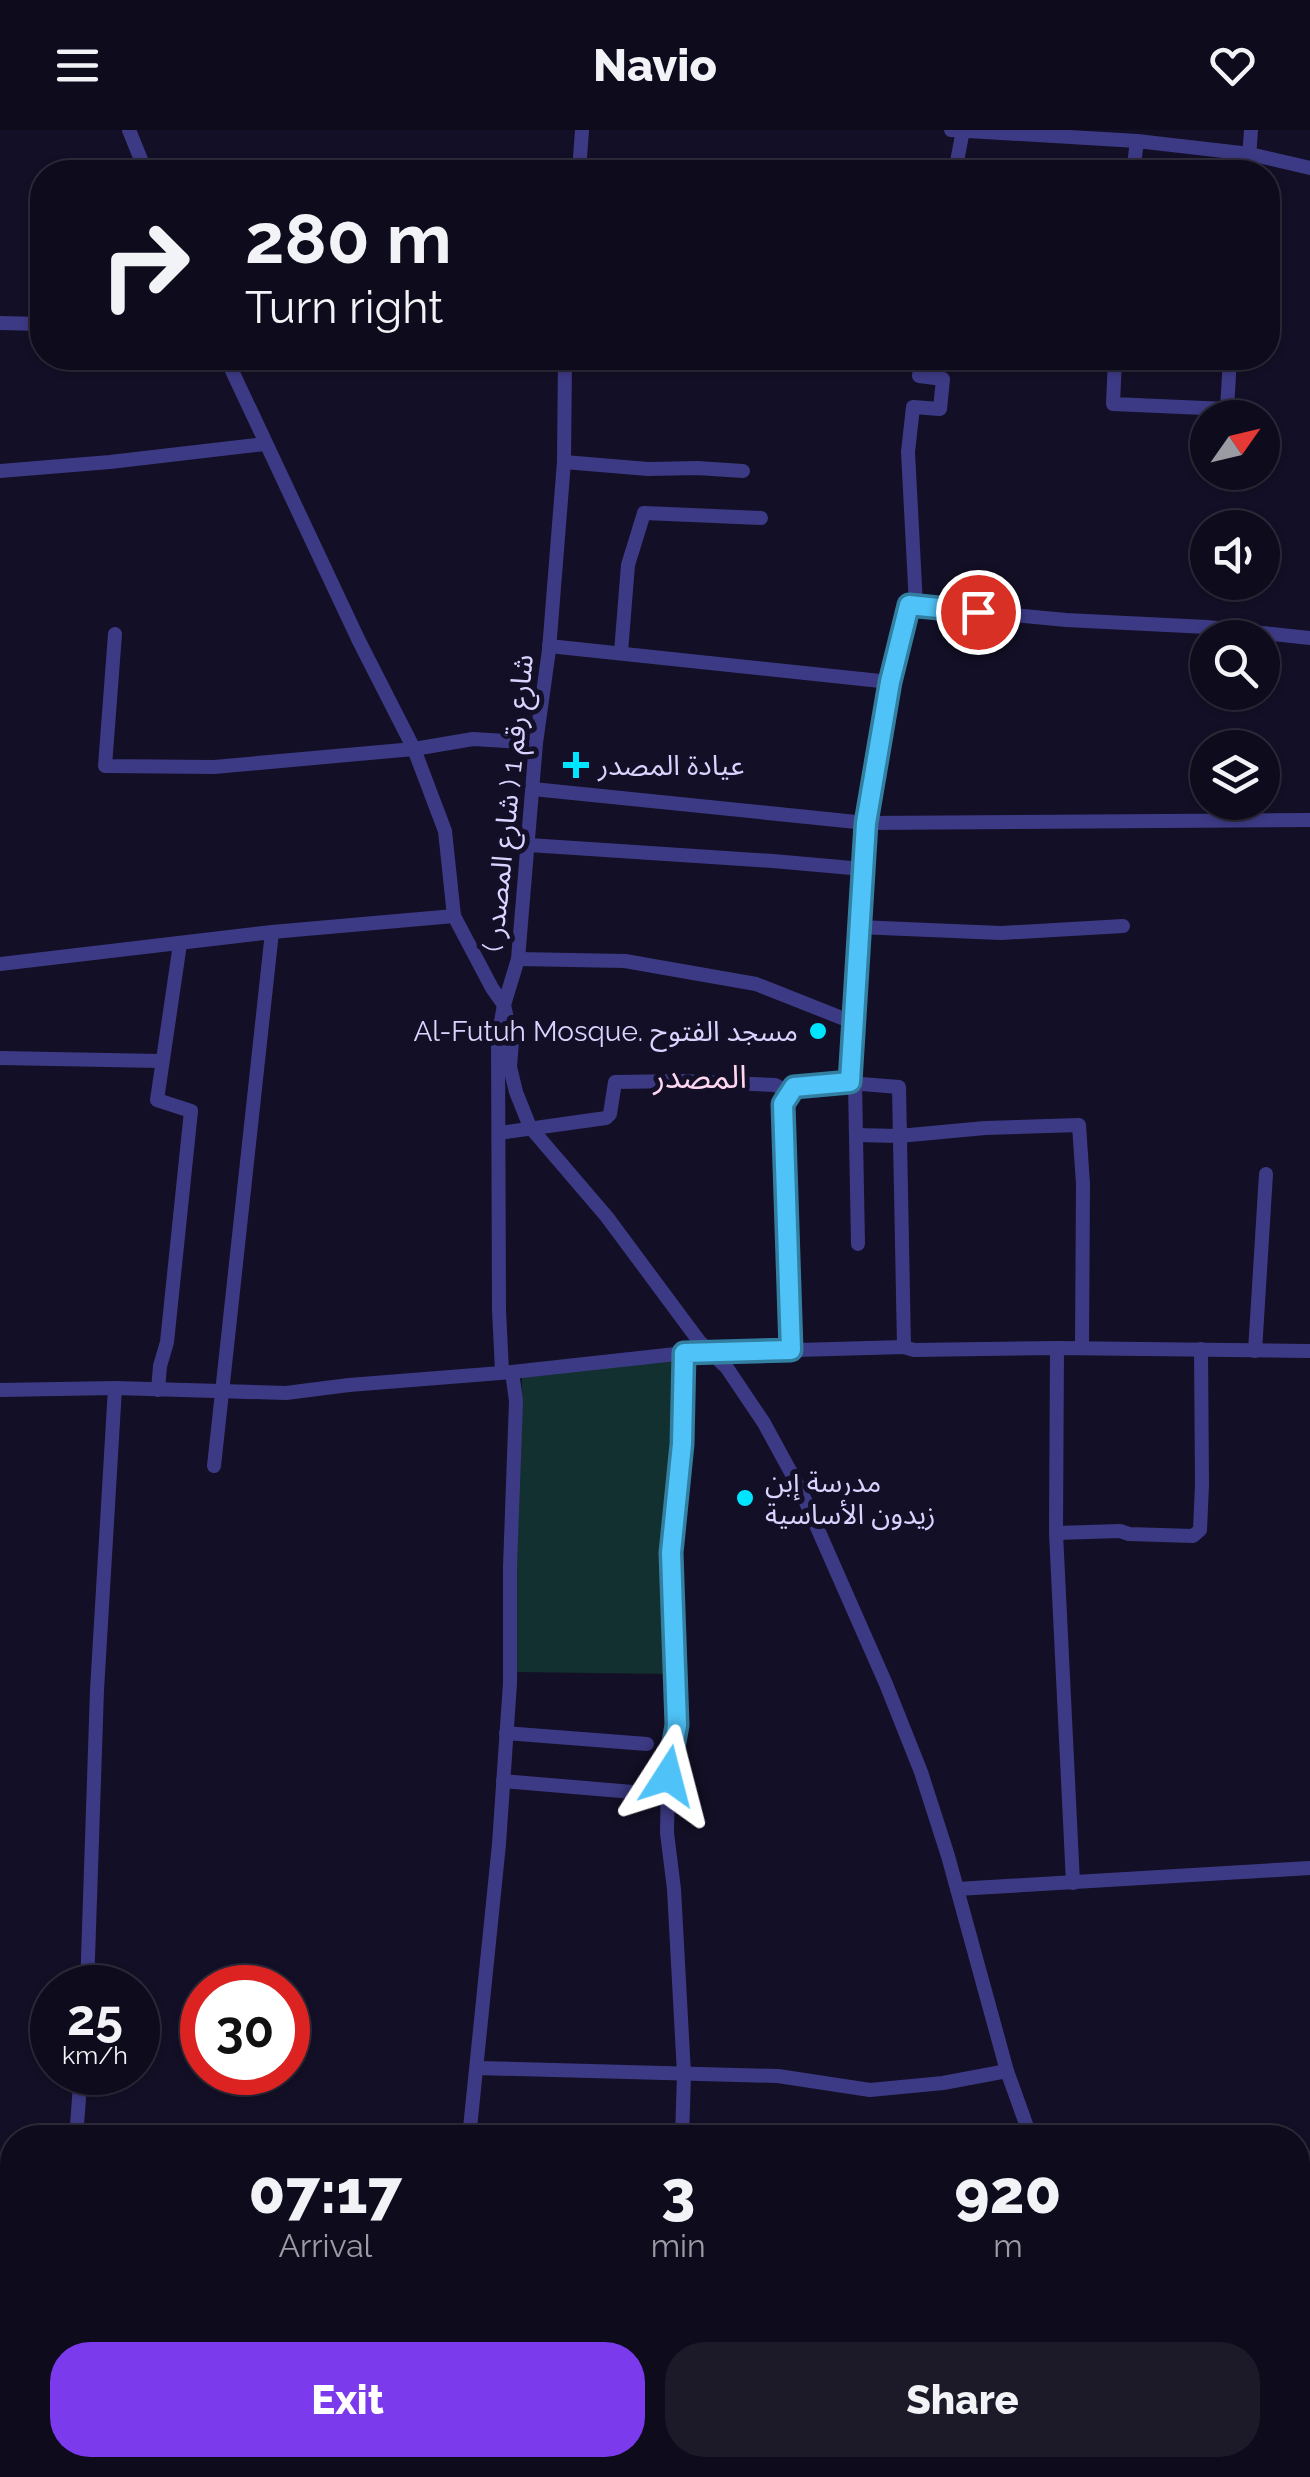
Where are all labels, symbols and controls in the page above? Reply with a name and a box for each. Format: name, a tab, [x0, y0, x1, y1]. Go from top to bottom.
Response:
icon: menu	[50, 38, 105, 93]
icon: heart	[1205, 38, 1260, 93]
text: Navio	[593, 39, 717, 92]
text: 280 m	[245, 197, 452, 279]
icon: right	[80, 200, 210, 330]
text: Turn right	[245, 281, 443, 334]
north arrow	[1190, 400, 1280, 490]
map controls	[1190, 400, 1280, 820]
button: sound	[1190, 510, 1280, 600]
pin	[936, 570, 1021, 655]
icon: arrive	[951, 585, 1006, 640]
button: search	[1190, 620, 1280, 710]
street label: شارع رقم 1 ( شارع المصدر )	[476, 653, 545, 954]
button: layers	[1190, 730, 1280, 820]
place label: عيادة المصدر	[597, 749, 744, 782]
marker: عيادة المصدر	[563, 752, 589, 778]
place label: Al-Futuh Mosque. مسجد الفتوح	[413, 1015, 798, 1052]
marker: Al-Futuh Mosque. مسجد الفتوح	[807, 1020, 829, 1042]
district label: المصدر	[652, 1058, 747, 1096]
place label: مدرسة إبن زيدون الأساسية	[765, 1466, 936, 1531]
marker: مدرسة إبن زيدون الأساسية	[734, 1487, 756, 1509]
position arrow	[616, 1724, 720, 1828]
speed limit sign: 30	[180, 1965, 310, 2095]
text: 25	[67, 1988, 123, 2047]
text: km/h	[62, 2040, 128, 2070]
text: 07:17	[249, 2157, 402, 2227]
text: 3	[661, 2157, 695, 2227]
text: 920	[954, 2157, 1061, 2227]
text: Arrival	[278, 2227, 372, 2264]
text: min	[651, 2227, 706, 2264]
text: m	[993, 2227, 1023, 2264]
button: Exit	[50, 2342, 645, 2457]
button: Share	[665, 2342, 1260, 2457]

